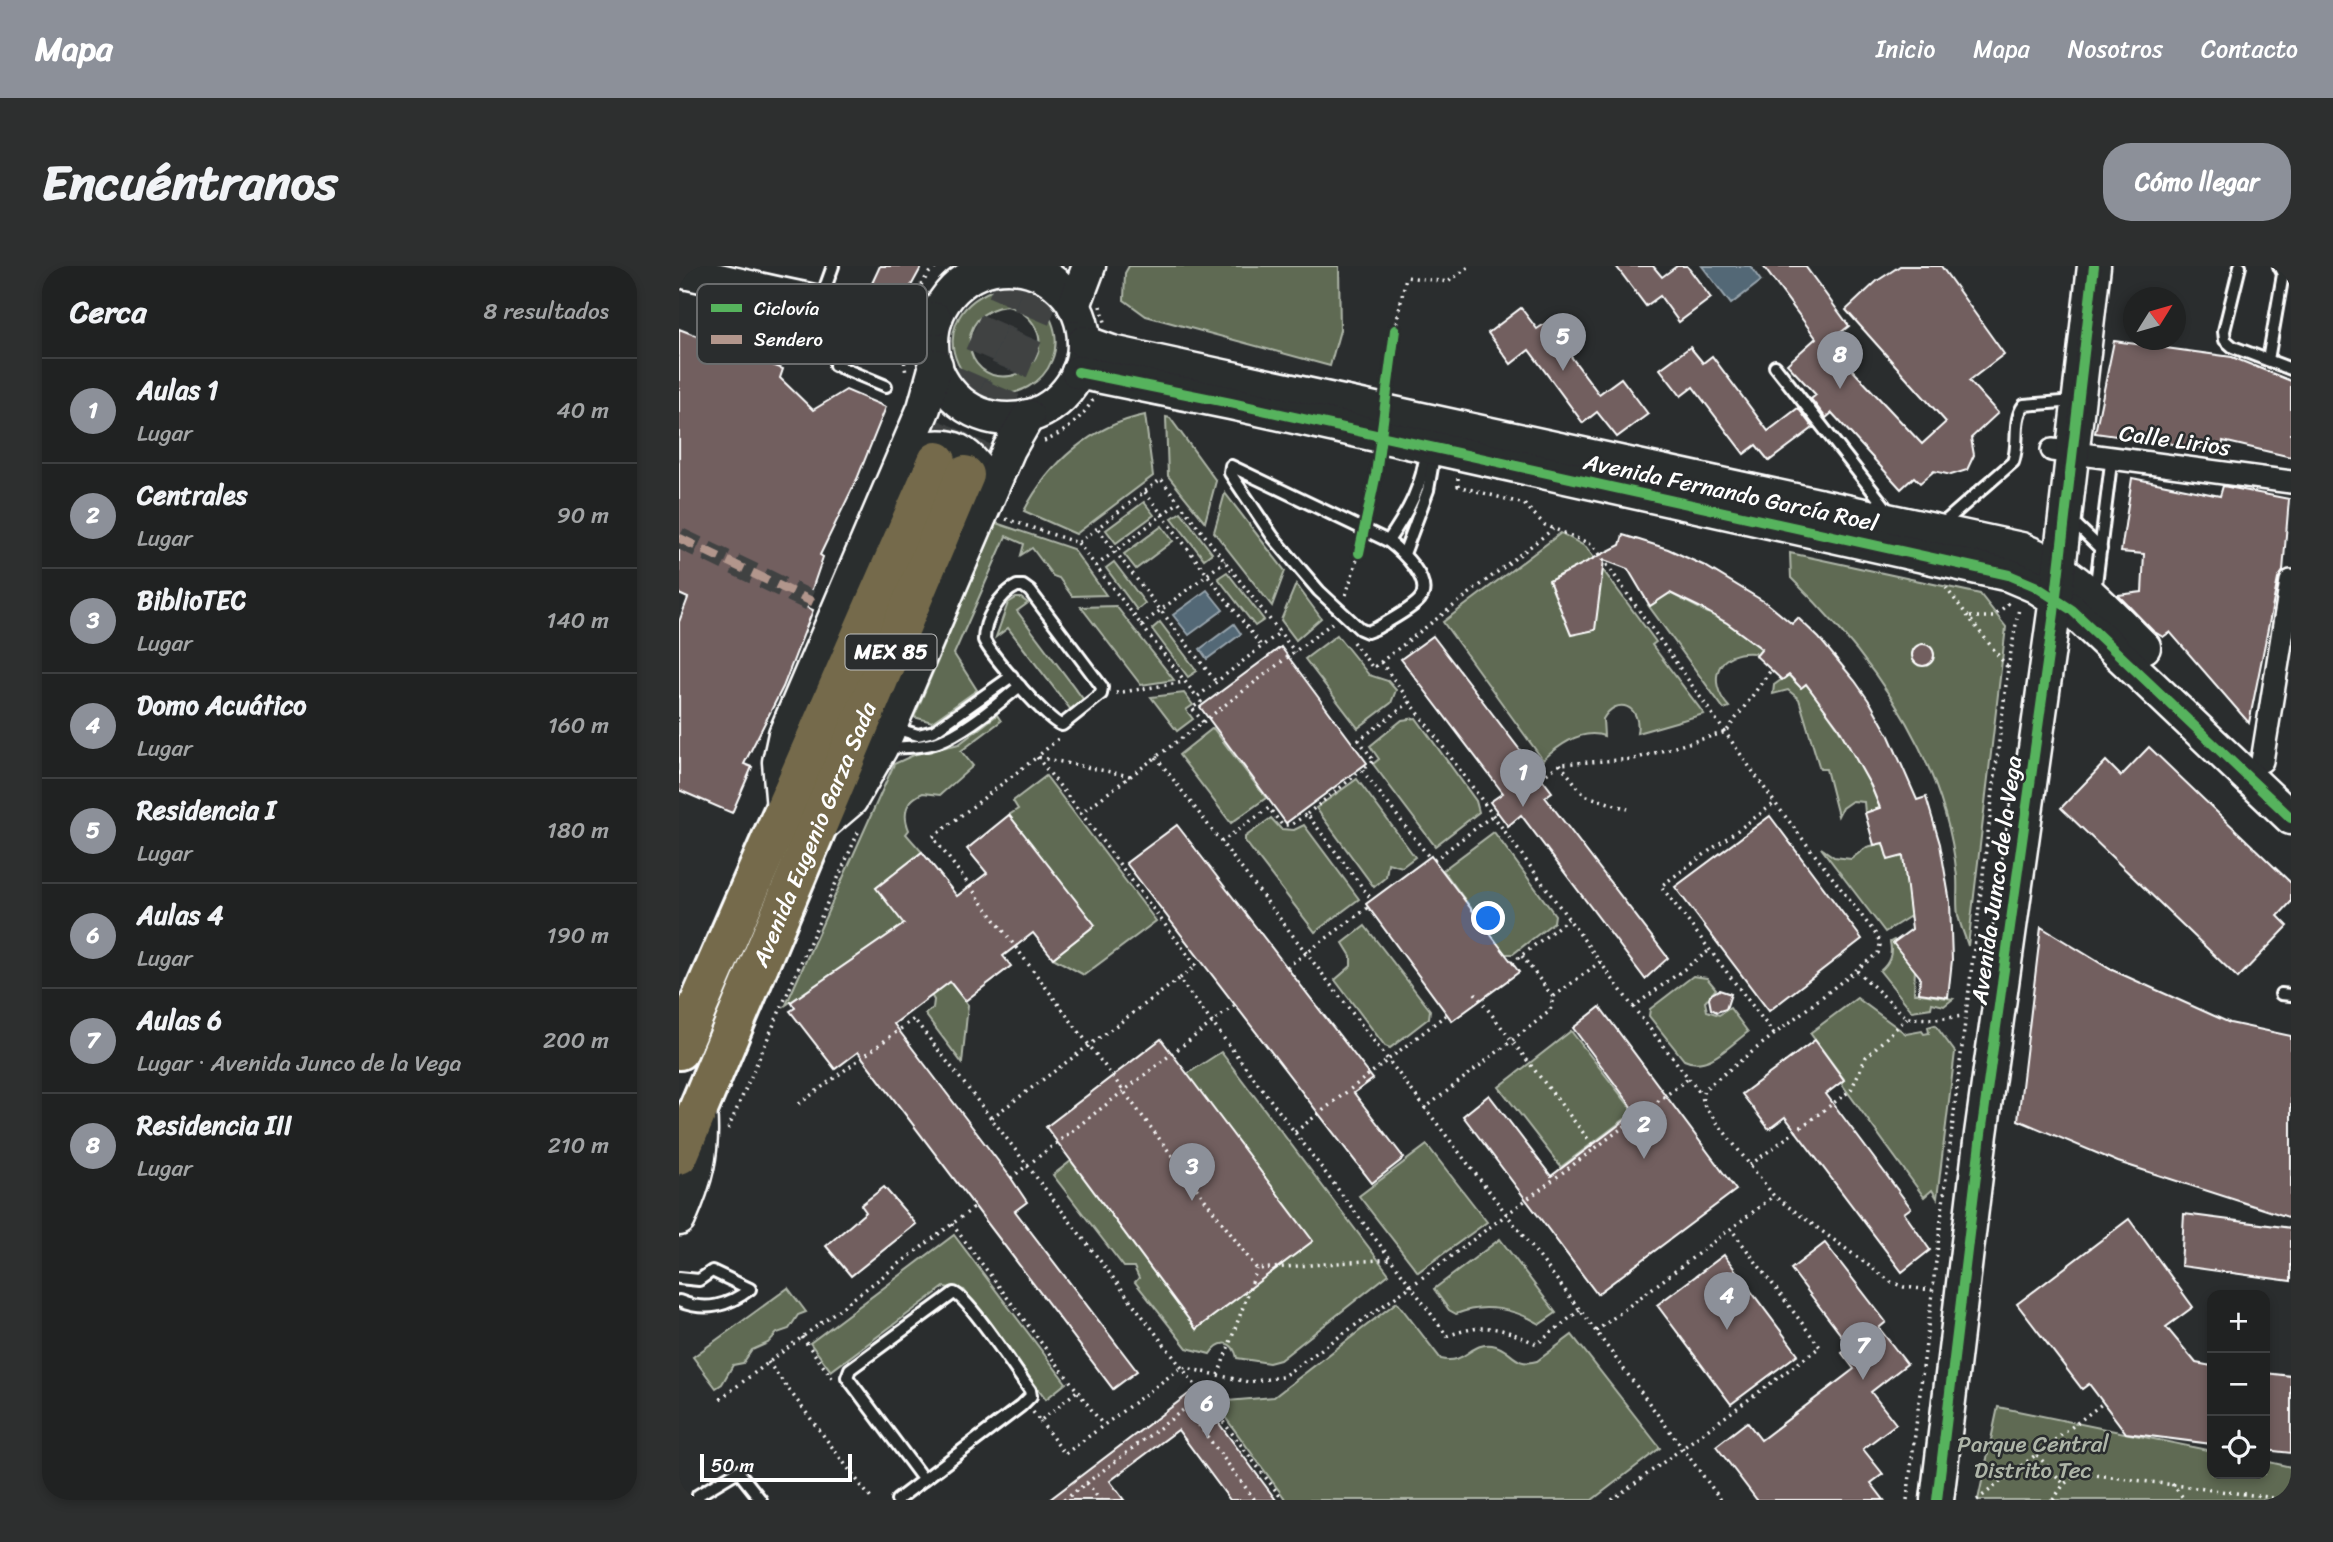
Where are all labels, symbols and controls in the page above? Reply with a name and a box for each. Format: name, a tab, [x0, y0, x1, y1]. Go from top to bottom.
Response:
text: Mapa	[35, 20, 112, 78]
text: Inicio	[1876, 28, 1935, 70]
text: Mapa	[1973, 28, 2030, 70]
text: Nosotros	[2068, 28, 2163, 70]
text: Contacto	[2201, 28, 2298, 70]
text: Encuéntranos	[42, 139, 338, 226]
button: Cómo llegar	[2103, 143, 2291, 221]
legend	[697, 284, 927, 364]
text: Cerca	[70, 285, 146, 339]
north arrow	[2123, 287, 2186, 350]
text: 8 resultados	[484, 291, 609, 332]
text: Ciclovía	[754, 292, 820, 325]
pin: 5	[1540, 313, 1586, 371]
text: Sendero	[754, 323, 823, 356]
pin: 8	[1817, 331, 1863, 389]
text: Aulas 1	[137, 367, 218, 413]
text: 1	[88, 390, 98, 431]
text: 40 m	[556, 390, 609, 431]
street label: Calle Lirios	[2117, 412, 2234, 469]
text: Lugar	[137, 413, 193, 454]
street label: Avenida Fernando García Roel	[1579, 441, 1882, 544]
text: Centrales	[137, 472, 248, 518]
text: 2	[86, 495, 100, 536]
text: 90 m	[557, 495, 609, 536]
text: Lugar	[137, 518, 193, 559]
text: BiblioTEC	[137, 577, 246, 623]
text: 3	[87, 600, 99, 641]
text: 140 m	[547, 600, 609, 641]
text: Lugar	[137, 623, 193, 664]
road number: MEX 85	[845, 634, 937, 670]
text: Domo Acuático	[137, 682, 307, 728]
street label: Avenida Eugenio Garza Sada	[740, 695, 889, 974]
text: 4	[86, 705, 100, 746]
text: 160 m	[548, 705, 609, 746]
text: Lugar	[137, 728, 193, 769]
pin: 1	[1500, 749, 1546, 807]
street label: Avenida Junco de la Vega	[1959, 753, 2034, 1008]
text: Residencia I	[137, 787, 276, 833]
text: 5	[86, 810, 100, 851]
text: 180 m	[547, 810, 609, 851]
text: Lugar	[137, 833, 193, 874]
text: Aulas 4	[137, 892, 223, 938]
your location	[1471, 901, 1505, 935]
text: 6	[86, 915, 100, 956]
text: 190 m	[547, 915, 609, 956]
text: Lugar	[137, 938, 193, 979]
text: Aulas 6	[137, 997, 222, 1043]
text: 7	[86, 1020, 100, 1061]
text: 200 m	[543, 1020, 609, 1061]
text: Lugar · Avenida Junco de la Vega	[137, 1043, 461, 1084]
pin: 2	[1621, 1101, 1667, 1159]
text: Residencia III	[137, 1102, 292, 1148]
text: 8	[86, 1125, 100, 1166]
text: 210 m	[548, 1125, 609, 1166]
pin: 3	[1169, 1143, 1215, 1201]
text: Lugar	[137, 1148, 193, 1189]
pin: 4	[1704, 1272, 1750, 1330]
map controls	[2207, 1290, 2270, 1479]
button: +	[2207, 1290, 2270, 1353]
pin: 7	[1840, 1322, 1886, 1380]
button: −	[2207, 1353, 2270, 1416]
pin: 6	[1184, 1380, 1230, 1438]
button: locate	[2207, 1416, 2270, 1479]
park label: Parque Central Distrito Tec	[1957, 1424, 2109, 1491]
text: 50 m	[711, 1449, 754, 1482]
scale bar	[700, 1451, 852, 1483]

